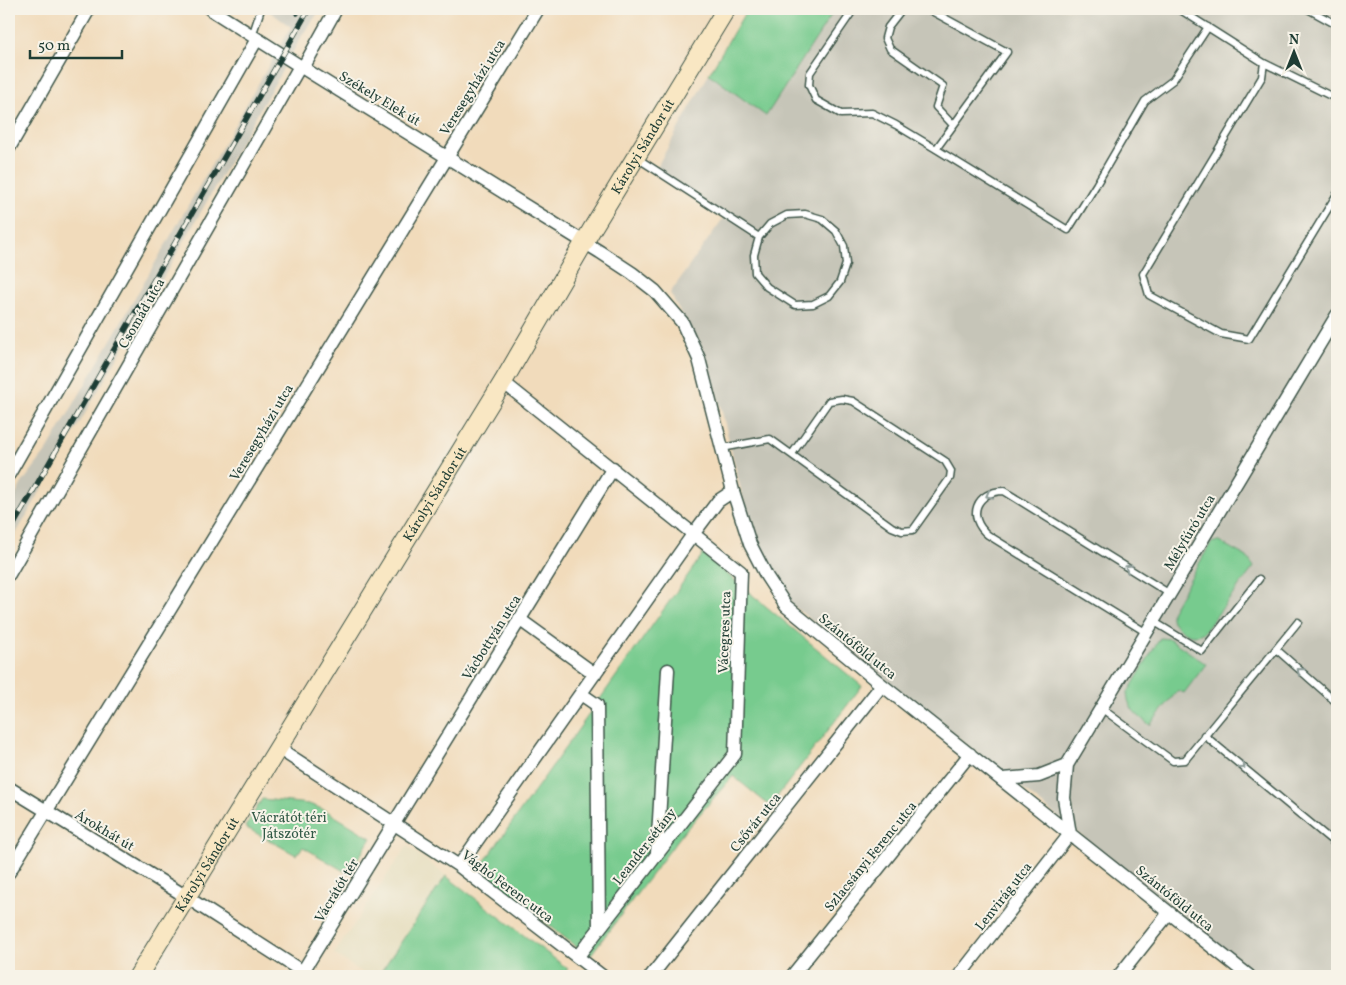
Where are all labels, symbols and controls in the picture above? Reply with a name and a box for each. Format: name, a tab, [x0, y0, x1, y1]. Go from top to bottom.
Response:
scale bar	[30, 28, 122, 60]
north arrow	[1268, 28, 1318, 78]
text: N	[1289, 31, 1299, 50]
text: 50 m	[38, 36, 70, 57]
street label: Veresegyházi utca	[436, 36, 510, 139]
street label: Székely Elek út	[335, 67, 424, 131]
street label: Károlyi Sándor út	[607, 96, 680, 198]
street label: Csomád utca	[114, 275, 170, 353]
street label: Veresegyházi utca	[226, 381, 299, 485]
street label: Károlyi Sándor út	[399, 443, 472, 546]
one-way arrow	[986, 489, 995, 499]
street label: Mélyfúró utca	[1160, 491, 1221, 574]
one-way arrow	[1125, 565, 1134, 575]
street label: Vácegres utca	[715, 590, 736, 674]
street label: Vácbottyán utca	[458, 591, 526, 684]
street label: Szántóföld utca	[814, 610, 900, 685]
one-way arrow	[1297, 667, 1306, 676]
one-way arrow	[1236, 761, 1245, 769]
street label: Csővár utca	[726, 789, 786, 857]
street label: Szlacsányi Ferenc utca	[821, 798, 922, 916]
street label: Leander sétány	[609, 804, 682, 889]
street label: Árokhát út	[71, 806, 138, 857]
park label: Vácrátót téri Játszótér	[251, 809, 327, 844]
street label: Károlyi Sándor út	[171, 814, 244, 916]
street label: Vághó Ferenc utca	[457, 846, 557, 928]
street label: Vácrátót tér	[311, 855, 364, 926]
street label: Lenvirág utca	[971, 859, 1037, 935]
street label: Szántóföld utca	[1131, 862, 1217, 937]

